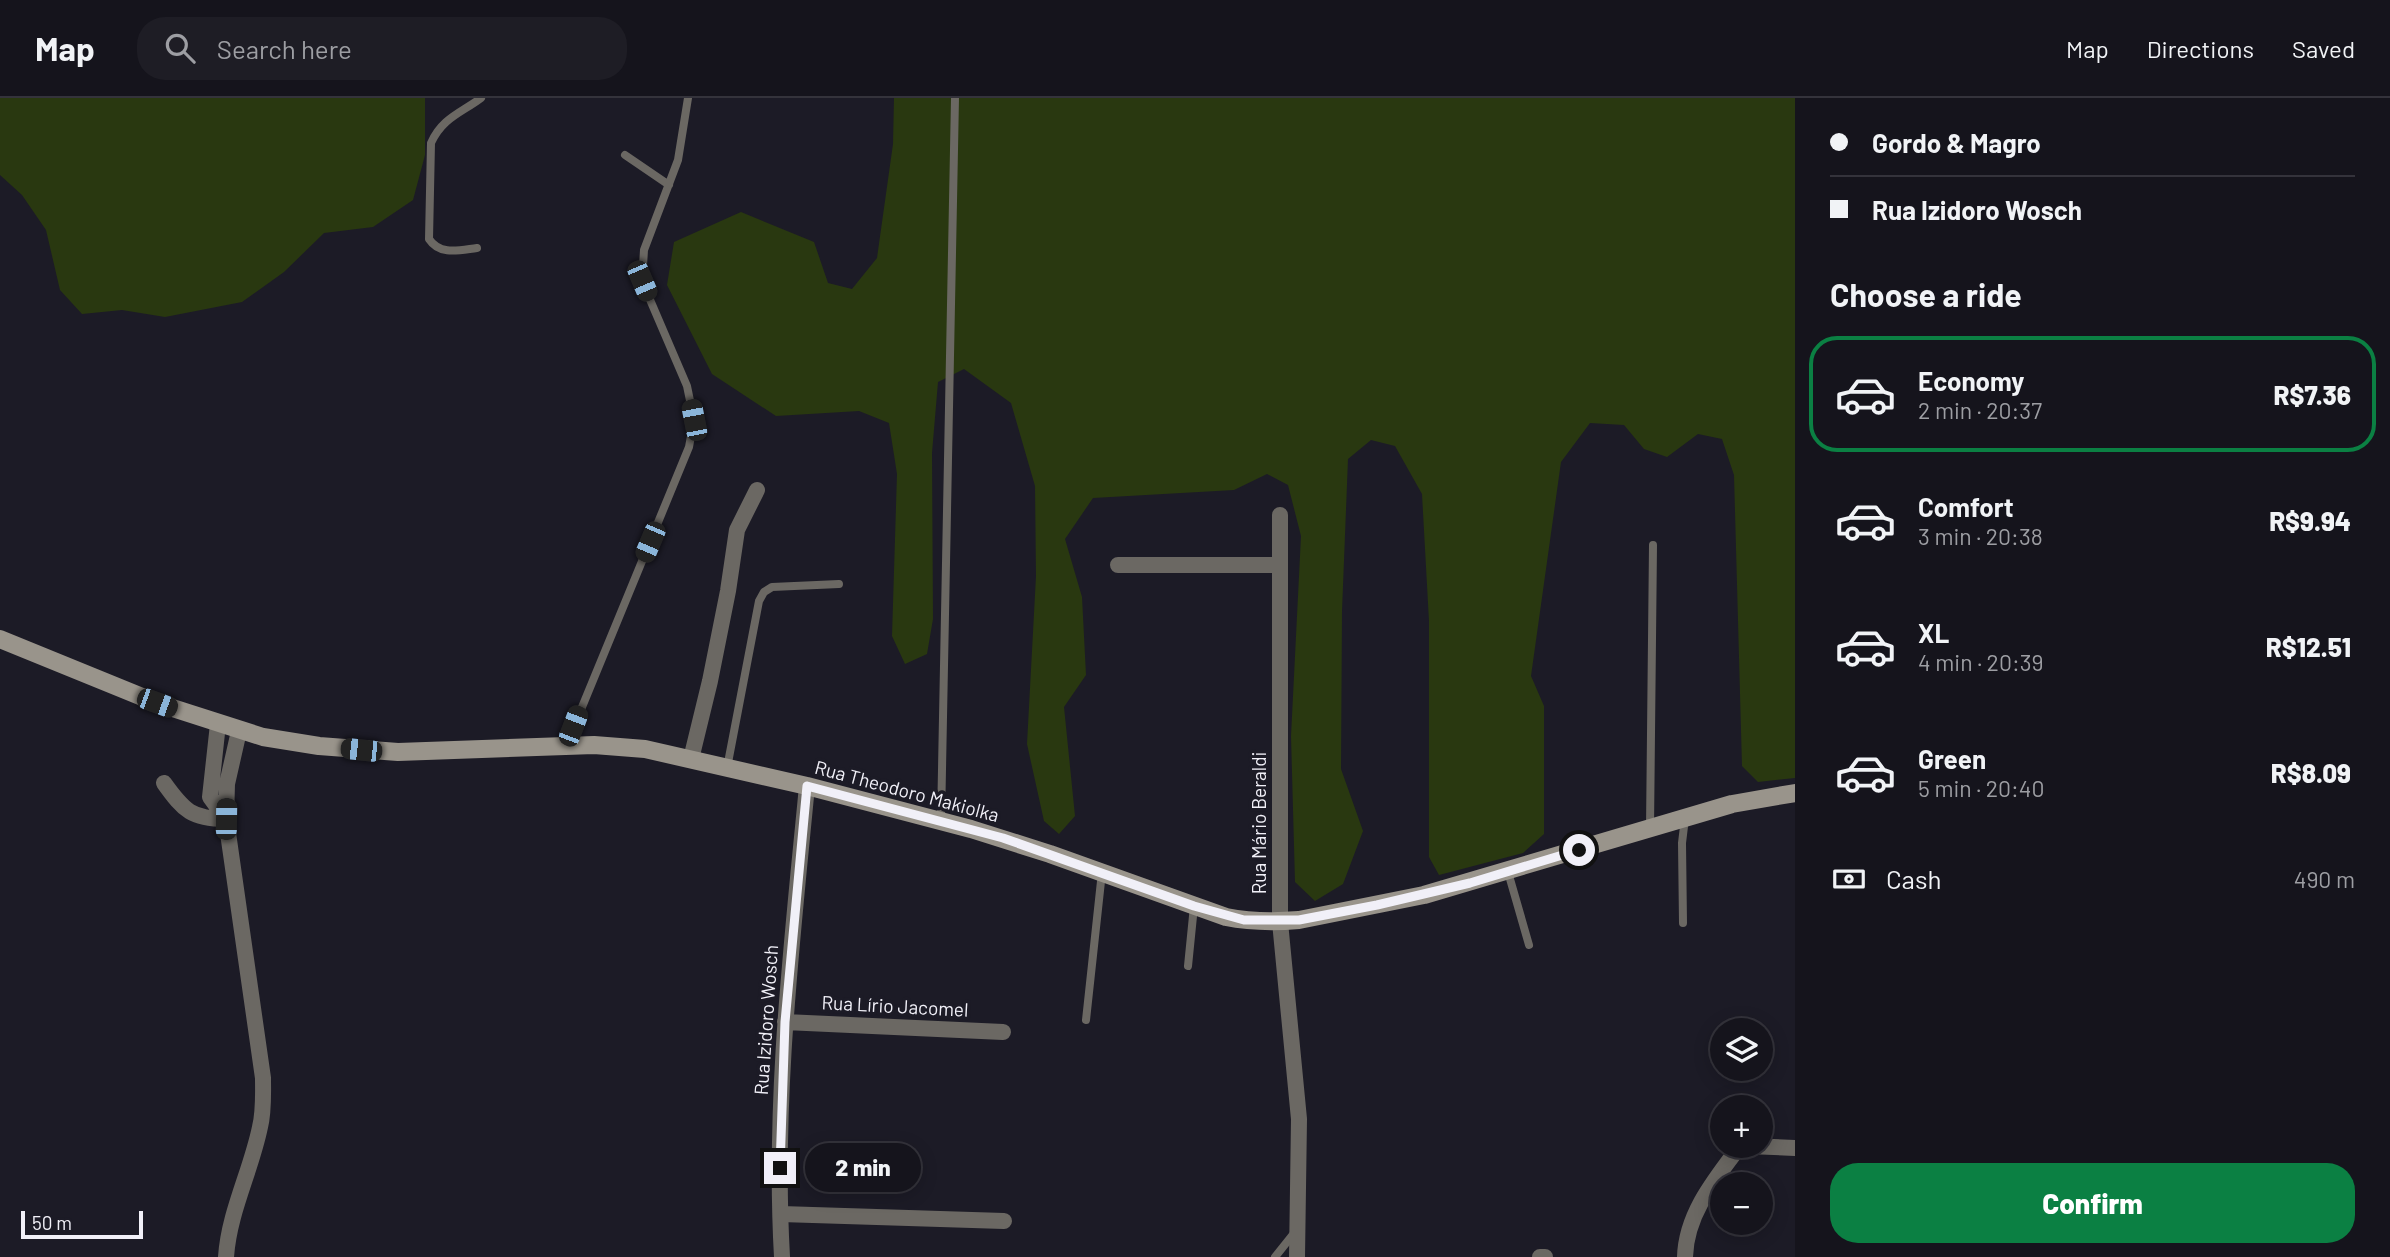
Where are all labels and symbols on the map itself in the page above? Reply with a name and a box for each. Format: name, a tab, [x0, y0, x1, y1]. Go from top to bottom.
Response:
car	[625, 258, 660, 304]
car	[680, 397, 709, 443]
car	[633, 519, 668, 565]
car	[134, 686, 181, 720]
car	[556, 703, 591, 749]
car	[340, 737, 383, 763]
street label: Rua Mário Beraldi	[1247, 752, 1270, 894]
street label: Rua Theodoro Makiolka	[812, 755, 1002, 826]
car	[216, 798, 237, 840]
route start	[1563, 834, 1595, 866]
street label: Rua Izidoro Wosch	[749, 944, 782, 1096]
street label: Rua Lírio Jacomel	[821, 990, 969, 1021]
callout: 2 min	[804, 1144, 920, 1192]
route end	[764, 1152, 796, 1184]
scale bar	[21, 1208, 144, 1240]

